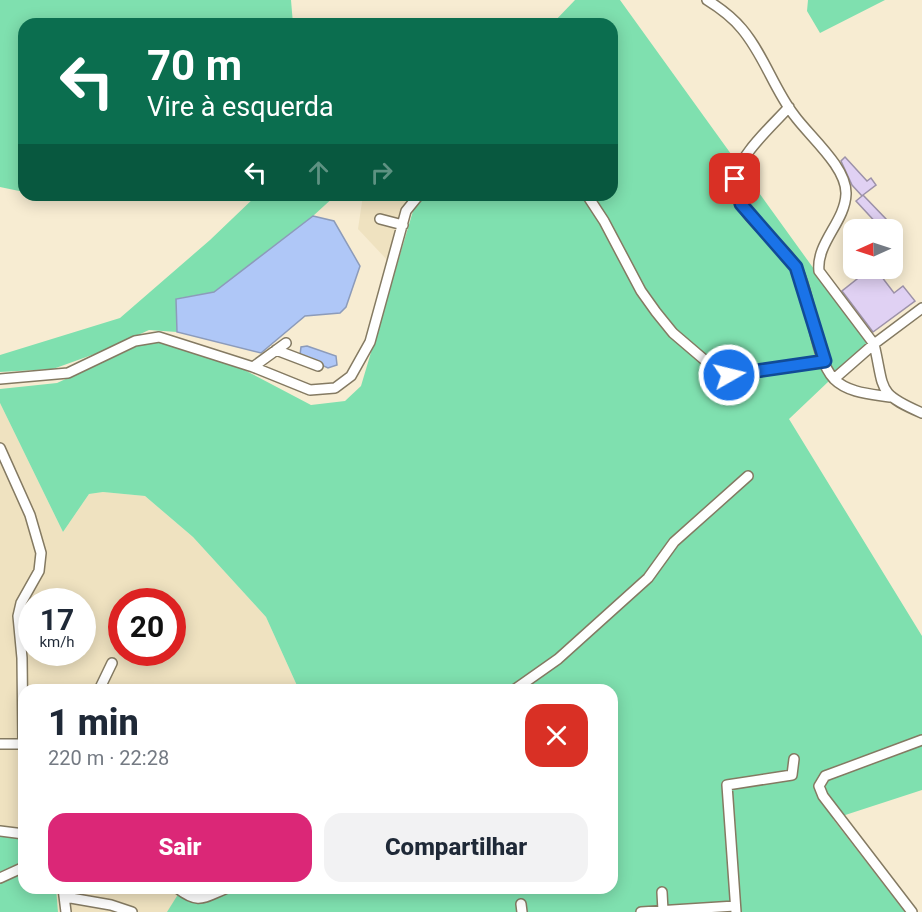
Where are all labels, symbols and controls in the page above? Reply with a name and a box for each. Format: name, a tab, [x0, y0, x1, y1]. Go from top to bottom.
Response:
text: 70 m	[147, 41, 242, 90]
icon: left	[48, 42, 126, 120]
text: Vire à esquerda	[147, 91, 334, 123]
pin	[709, 153, 760, 204]
icon: left	[239, 156, 272, 189]
icon: ahead	[302, 156, 335, 189]
icon: right	[365, 156, 398, 189]
icon: arrive	[718, 162, 751, 195]
north arrow	[843, 219, 903, 279]
map controls	[843, 219, 903, 279]
position arrow	[697, 343, 761, 407]
speed limit sign: 20	[108, 588, 186, 666]
text: 17	[40, 602, 74, 637]
text: km/h	[39, 633, 75, 651]
text: 1 min	[48, 702, 139, 744]
button: close	[525, 704, 588, 767]
text: 220 m · 22:28	[48, 746, 169, 770]
button: Sair	[48, 813, 312, 882]
button: Compartilhar	[324, 813, 588, 882]

